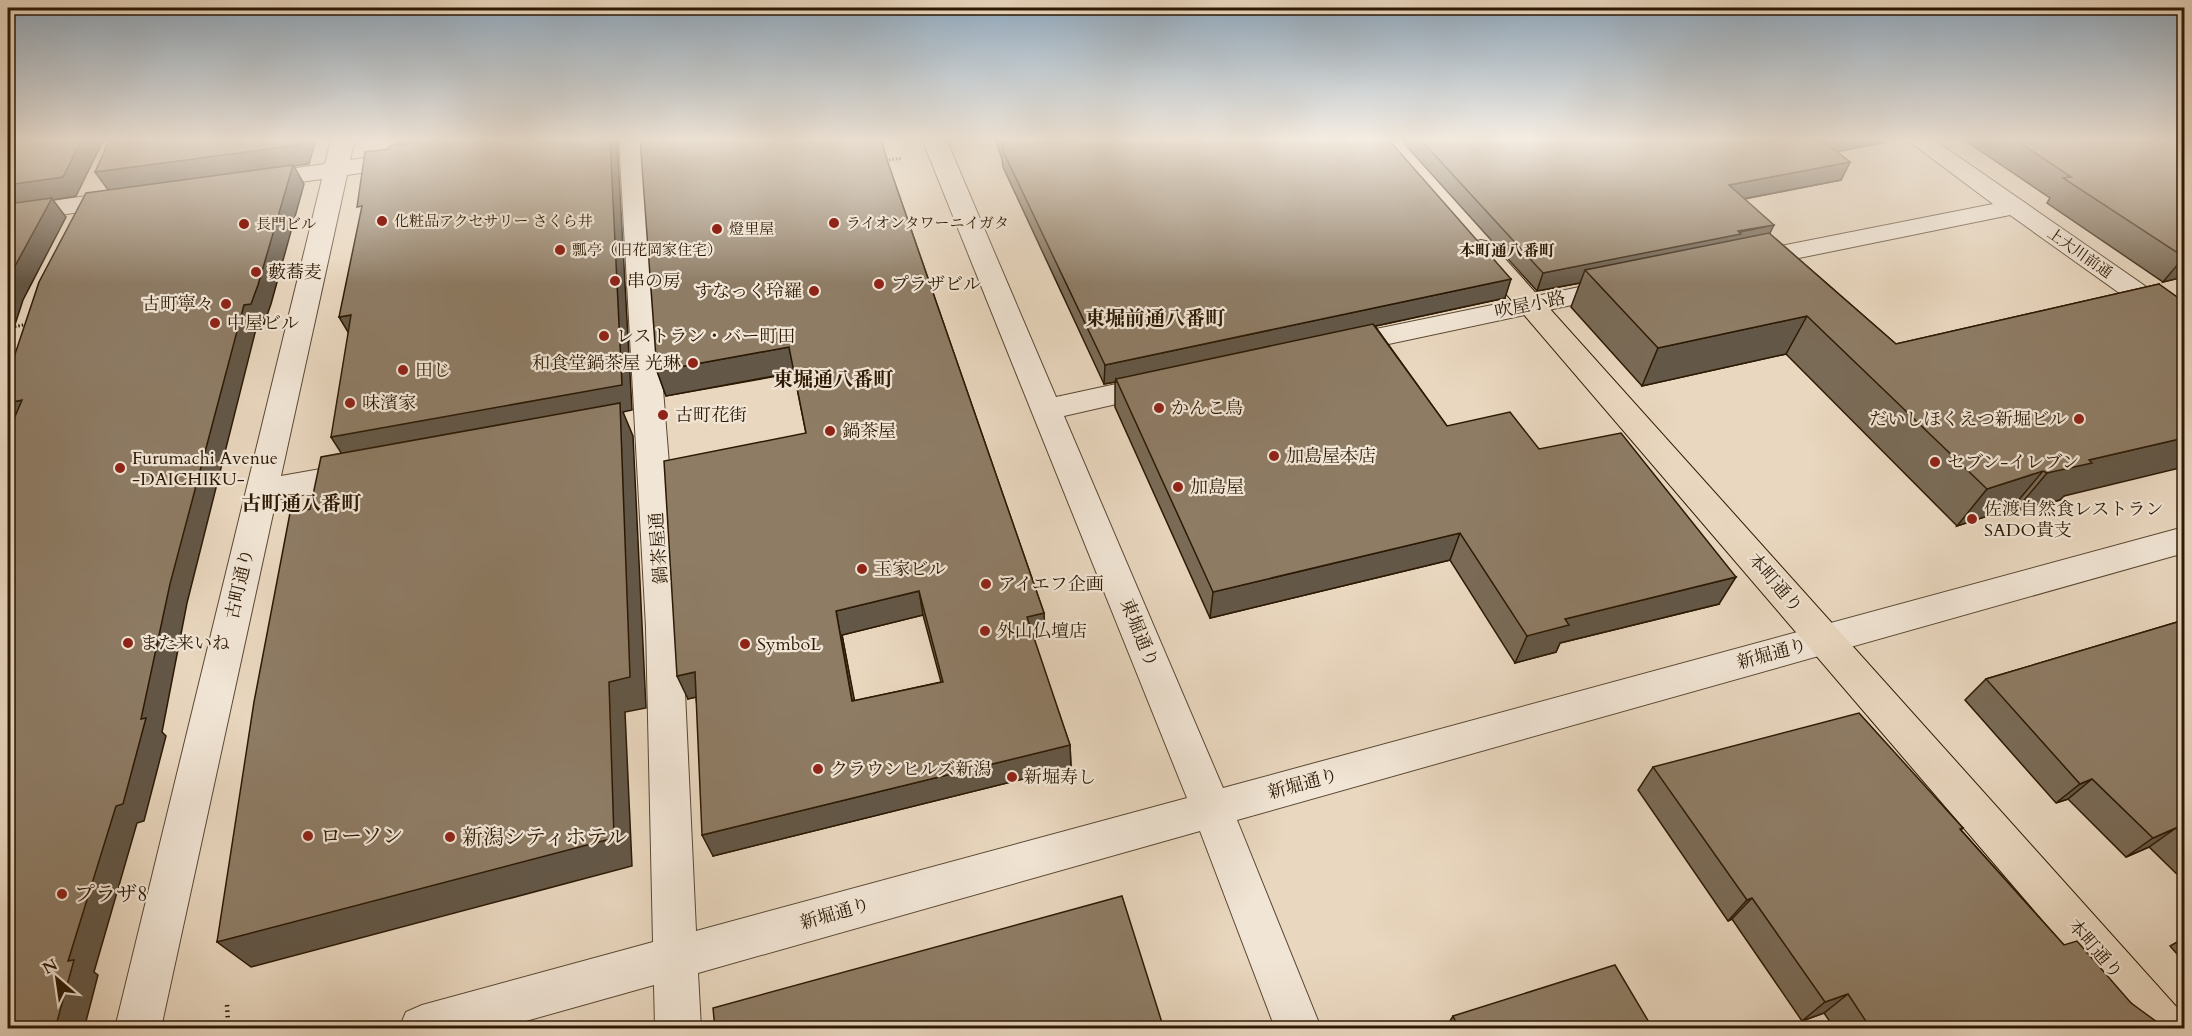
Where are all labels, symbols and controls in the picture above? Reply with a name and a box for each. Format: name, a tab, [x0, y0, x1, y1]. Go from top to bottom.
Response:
place label: 化粧品アクセサリー さくら井	[394, 211, 593, 231]
place label: ライオンタワーニイガタ	[846, 213, 1009, 233]
place label: 長門ビル	[256, 214, 316, 234]
marker: 化粧品アクセサリー さくら井	[375, 214, 389, 228]
marker: ライオンタワーニイガタ	[827, 216, 841, 230]
marker: 長門ビル	[237, 217, 251, 231]
place label: 燈里屋	[729, 219, 774, 239]
marker: 燈里屋	[710, 222, 724, 236]
street label: 上大川前通	[2044, 223, 2116, 283]
place label: 瓢亭（旧花岡家住宅）	[572, 240, 722, 260]
district label: 本町通八番町	[1459, 240, 1555, 262]
marker: 瓢亭（旧花岡家住宅）	[553, 243, 567, 257]
place label: 藪蕎麦	[268, 260, 322, 285]
marker: 藪蕎麦	[249, 265, 263, 279]
place label: 串の房	[627, 269, 681, 294]
place label: プラザビル	[891, 272, 981, 297]
marker: 串の房	[608, 274, 622, 288]
marker: プラザビル	[872, 277, 886, 291]
place label: すなっく玲羅	[694, 279, 802, 304]
marker: すなっく玲羅	[807, 284, 821, 298]
street label: 吹屋小路	[1492, 285, 1568, 325]
place label: 古町寧々	[142, 292, 214, 317]
marker: 古町寧々	[219, 297, 233, 311]
district label: 東堀前通八番町	[1085, 305, 1226, 332]
place label: 中屋ビル	[227, 311, 299, 336]
marker: 中屋ビル	[208, 316, 222, 330]
place label: レストラン・バー町田	[616, 324, 795, 349]
marker: レストラン・バー町田	[597, 329, 611, 343]
place label: 和食堂鍋茶屋 光琳	[532, 351, 681, 376]
marker: 和食堂鍋茶屋 光琳	[686, 356, 700, 370]
place label: 田じ	[415, 358, 451, 383]
marker: 田じ	[396, 363, 410, 377]
district label: 東堀通八番町	[773, 366, 894, 393]
place label: 味濱家	[362, 391, 416, 416]
marker: 味濱家	[343, 396, 357, 410]
place label: かんこ鳥	[1171, 396, 1243, 421]
marker: かんこ鳥	[1152, 401, 1166, 415]
place label: 古町花街	[675, 403, 747, 428]
place label: だいしほくえつ新堀ビル	[1869, 407, 2067, 432]
marker: 古町花街	[656, 408, 670, 422]
marker: だいしほくえつ新堀ビル	[2072, 412, 2086, 426]
place label: 鍋茶屋	[842, 419, 896, 444]
marker: 鍋茶屋	[823, 424, 837, 438]
place label: 加島屋本店	[1286, 444, 1376, 469]
place label: Furumachi Avenue -DAICHIKU-	[132, 446, 278, 492]
marker: 加島屋本店	[1267, 449, 1281, 463]
place label: セブン-イレブン	[1947, 450, 2080, 475]
marker: セブン-イレブン	[1928, 455, 1942, 469]
marker: Furumachi Avenue -DAICHIKU-	[113, 461, 127, 475]
place label: 加島屋	[1190, 475, 1244, 500]
marker: 加島屋	[1171, 480, 1185, 494]
district label: 古町通八番町	[241, 490, 362, 517]
place label: 佐渡自然食レストラン SADO貴支	[1984, 497, 2163, 543]
street label: 鍋茶屋通	[644, 511, 674, 585]
marker: 佐渡自然食レストラン SADO貴支	[1965, 512, 1979, 526]
street label: 古町通り	[220, 546, 260, 622]
street label: 本町通り	[1742, 548, 1808, 618]
place label: 玉家ビル	[874, 557, 946, 582]
marker: 玉家ビル	[855, 562, 869, 576]
place label: アイエフ企画	[998, 572, 1104, 597]
marker: アイエフ企画	[979, 577, 993, 591]
street label: 東堀通り	[1114, 595, 1164, 671]
place label: 外山仏壇店	[997, 619, 1087, 644]
marker: 外山仏壇店	[978, 624, 992, 638]
place label: また来いね	[140, 631, 230, 656]
place label: SymboL	[757, 632, 821, 657]
street label: 新堀通り	[1734, 633, 1810, 675]
marker: また来いね	[121, 636, 135, 650]
marker: SymboL	[738, 637, 752, 651]
place label: クラウンヒルズ新潟	[830, 757, 991, 782]
marker: クラウンヒルズ新潟	[811, 762, 825, 776]
street label: 新堀通り	[1265, 763, 1341, 805]
place label: 新堀寿し	[1024, 765, 1096, 790]
marker: 新堀寿し	[1005, 770, 1019, 784]
place label: ローソン	[320, 822, 403, 851]
place label: 新潟シティホテル	[462, 823, 627, 852]
marker: ローソン	[301, 829, 315, 843]
marker: 新潟シティホテル	[443, 830, 457, 844]
place label: プラザ8	[74, 880, 148, 909]
marker: プラザ8	[55, 887, 69, 901]
street label: 新堀通り	[797, 892, 873, 936]
street label: 本町通り	[2062, 914, 2128, 984]
north arrow	[27, 949, 87, 1009]
text: N	[39, 954, 62, 980]

